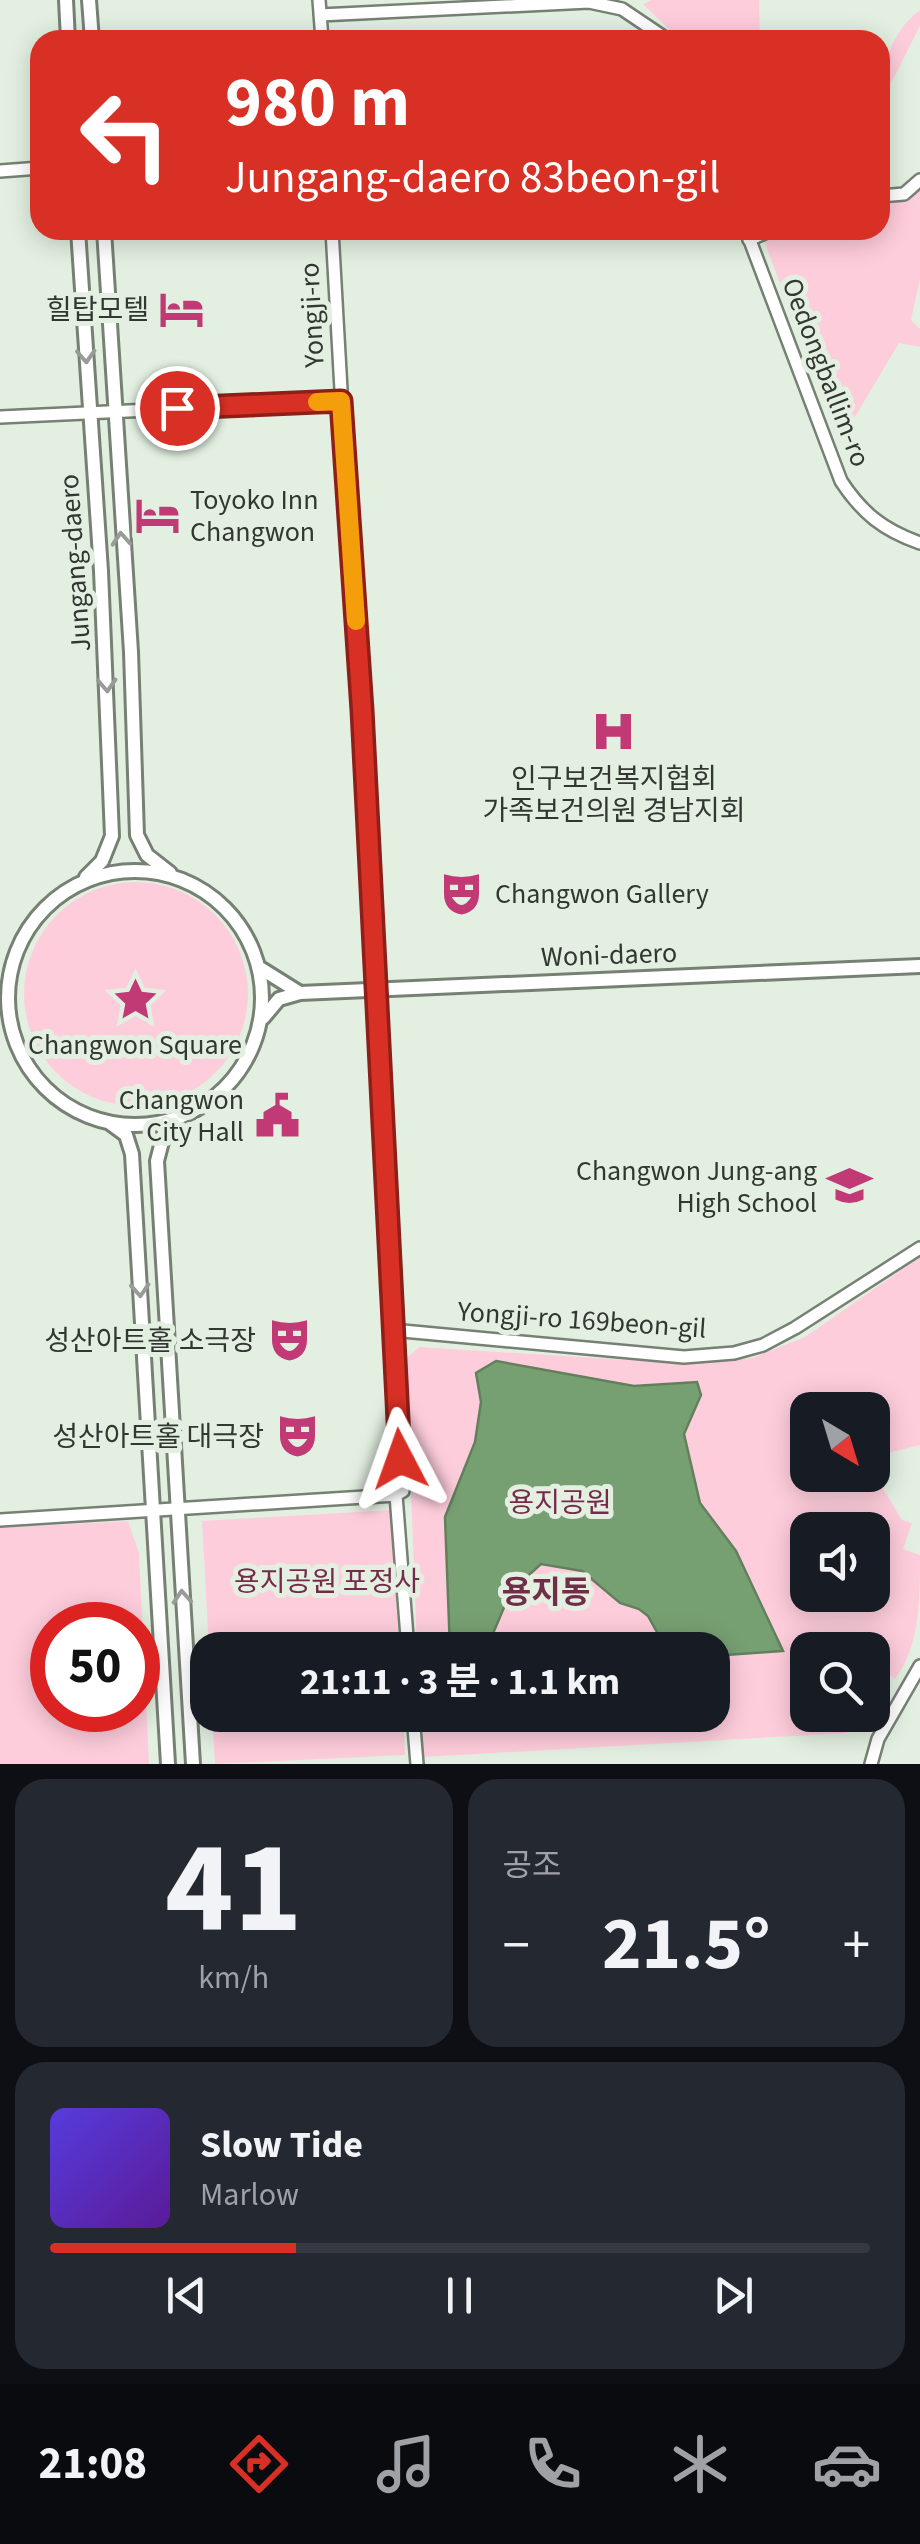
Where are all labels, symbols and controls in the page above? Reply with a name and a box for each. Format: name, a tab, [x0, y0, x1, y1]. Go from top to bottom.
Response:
text: 980 m	[225, 53, 410, 153]
icon: left	[60, 70, 190, 200]
text: Jungang-daero 83beon-gil	[225, 146, 720, 210]
street label: Yongji-ro	[289, 261, 335, 369]
street label: Oedongballim-ro	[772, 272, 880, 473]
hotel icon: 힐탑모텔	[158, 285, 206, 333]
place label: 힐탑모텔	[46, 290, 149, 330]
one-way arrow	[75, 349, 96, 365]
pin	[135, 366, 220, 451]
icon: arrive	[150, 381, 205, 436]
street label: Jungang-daero	[49, 473, 101, 653]
place label: Toyoko Inn Changwon	[190, 480, 319, 552]
hotel icon: Toyoko Inn Changwon	[133, 491, 181, 539]
one-way arrow	[111, 531, 132, 547]
one-way arrow	[96, 677, 117, 693]
hospital icon: 인구보건복지협회 가족보건의원 경남지회	[590, 708, 638, 756]
place label: 인구보건복지협회 가족보건의원 경남지회	[482, 759, 746, 831]
theatre icon: Changwon Gallery	[438, 869, 486, 917]
place label: Changwon Gallery	[495, 874, 709, 914]
street label: Woni-daero	[540, 933, 678, 977]
place icon: Changwon Square	[111, 975, 159, 1023]
place label: Changwon Square	[28, 1025, 242, 1065]
place label: Changwon City Hall	[119, 1080, 244, 1152]
public building icon: Changwon City Hall	[253, 1091, 301, 1139]
place label: Changwon Jung-ang High School	[576, 1151, 817, 1223]
school or university icon: Changwon Jung-ang High School	[826, 1162, 874, 1210]
one-way arrow	[128, 1282, 150, 1298]
street label: Yongji-ro 169beon-gil	[455, 1291, 708, 1349]
theatre icon: 성산아트홀 소극장	[265, 1316, 313, 1364]
place label: 성산아트홀 소극장	[44, 1321, 256, 1361]
north arrow	[790, 1392, 890, 1492]
map controls	[790, 1392, 890, 1732]
position arrow	[348, 1407, 452, 1511]
theatre icon: 성산아트홀 대극장	[273, 1412, 321, 1460]
place label: 성산아트홀 대극장	[52, 1417, 264, 1457]
park label: 용지공원	[508, 1483, 612, 1523]
button: sound	[790, 1512, 890, 1612]
park label: 용지공원 포정사	[234, 1562, 420, 1602]
district label: 용지동	[502, 1570, 590, 1616]
one-way arrow	[172, 1588, 193, 1604]
speed limit sign: 50	[30, 1602, 160, 1732]
button: search	[790, 1632, 890, 1732]
text: 21:11 · 3 분 · 1.1 km	[300, 1655, 620, 1709]
text: 41	[165, 1797, 302, 1982]
text: 공조	[503, 1843, 561, 1889]
text: 21.5°	[602, 1891, 771, 1998]
text: −	[503, 1907, 530, 1985]
text: +	[843, 1907, 870, 1985]
text: km/h	[198, 1955, 269, 2001]
text: Slow Tide	[200, 2118, 363, 2172]
text: Marlow	[200, 2172, 299, 2218]
icon: previous	[159, 2268, 214, 2323]
icon: pause	[432, 2268, 487, 2323]
icon: next	[706, 2268, 761, 2323]
icon: directions	[224, 2429, 294, 2499]
icon: music	[371, 2429, 441, 2499]
icon: phone	[518, 2429, 588, 2499]
icon: climate	[665, 2429, 735, 2499]
icon: car	[812, 2429, 882, 2499]
text: 21:08	[38, 2432, 147, 2496]

